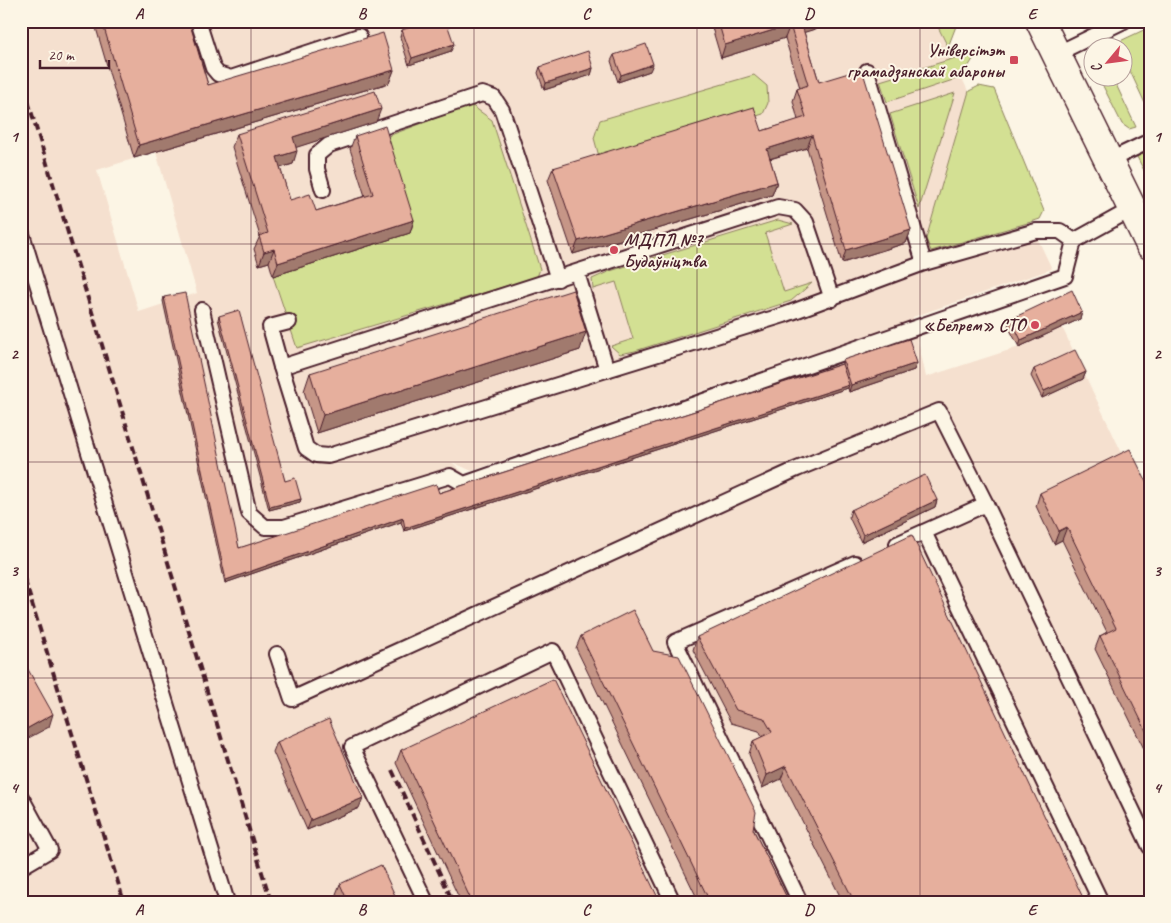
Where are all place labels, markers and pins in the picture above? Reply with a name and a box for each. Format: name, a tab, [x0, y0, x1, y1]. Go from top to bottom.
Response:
place label: Універсітэт грамадзянскай абароны	[847, 39, 1006, 83]
marker: Універсітэт грамадзянскай абароны	[1008, 54, 1020, 66]
place label: МДПЛ №7 Будаўніцтва	[624, 229, 708, 272]
marker: МДПЛ №7 Будаўніцтва	[608, 244, 620, 256]
place label: «Белрем» СТО	[923, 314, 1028, 336]
marker: «Белрем» СТО	[1029, 319, 1041, 331]

